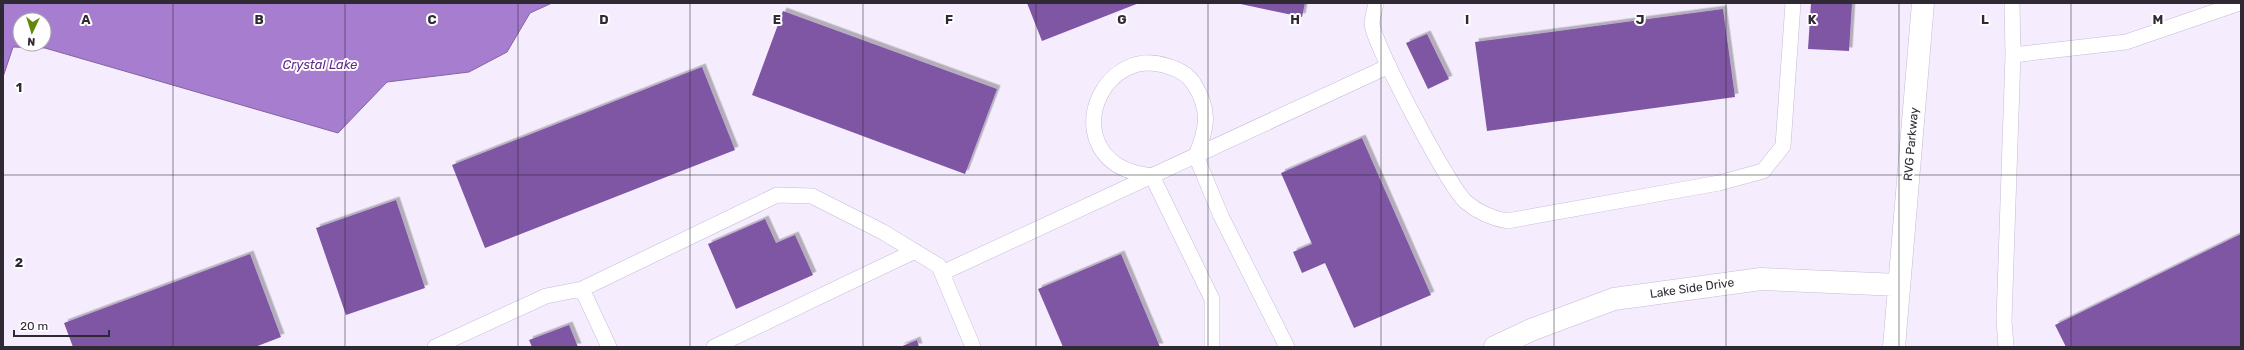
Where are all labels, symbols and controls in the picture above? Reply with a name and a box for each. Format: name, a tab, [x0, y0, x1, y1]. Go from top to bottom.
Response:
north arrow	[12, 12, 52, 52]
text: A	[81, 12, 91, 27]
text: B	[254, 12, 264, 27]
text: C	[427, 12, 437, 27]
text: D	[599, 12, 609, 27]
text: E	[773, 12, 781, 27]
text: F	[945, 12, 953, 27]
text: G	[1117, 12, 1127, 27]
text: H	[1290, 12, 1300, 27]
text: I	[1465, 12, 1469, 27]
text: J	[1636, 12, 1644, 27]
text: K	[1808, 12, 1817, 27]
text: L	[1981, 12, 1989, 27]
text: M	[2153, 12, 2163, 27]
text: N	[27, 35, 36, 48]
water label: Crystal Lake	[283, 57, 357, 72]
text: 1	[16, 80, 22, 95]
street label: RVG Parkway	[1901, 106, 1921, 181]
text: 2	[15, 255, 23, 270]
street label: Lake Side Drive	[1649, 275, 1735, 301]
scale bar	[14, 312, 109, 338]
text: 20 m	[20, 319, 48, 333]

